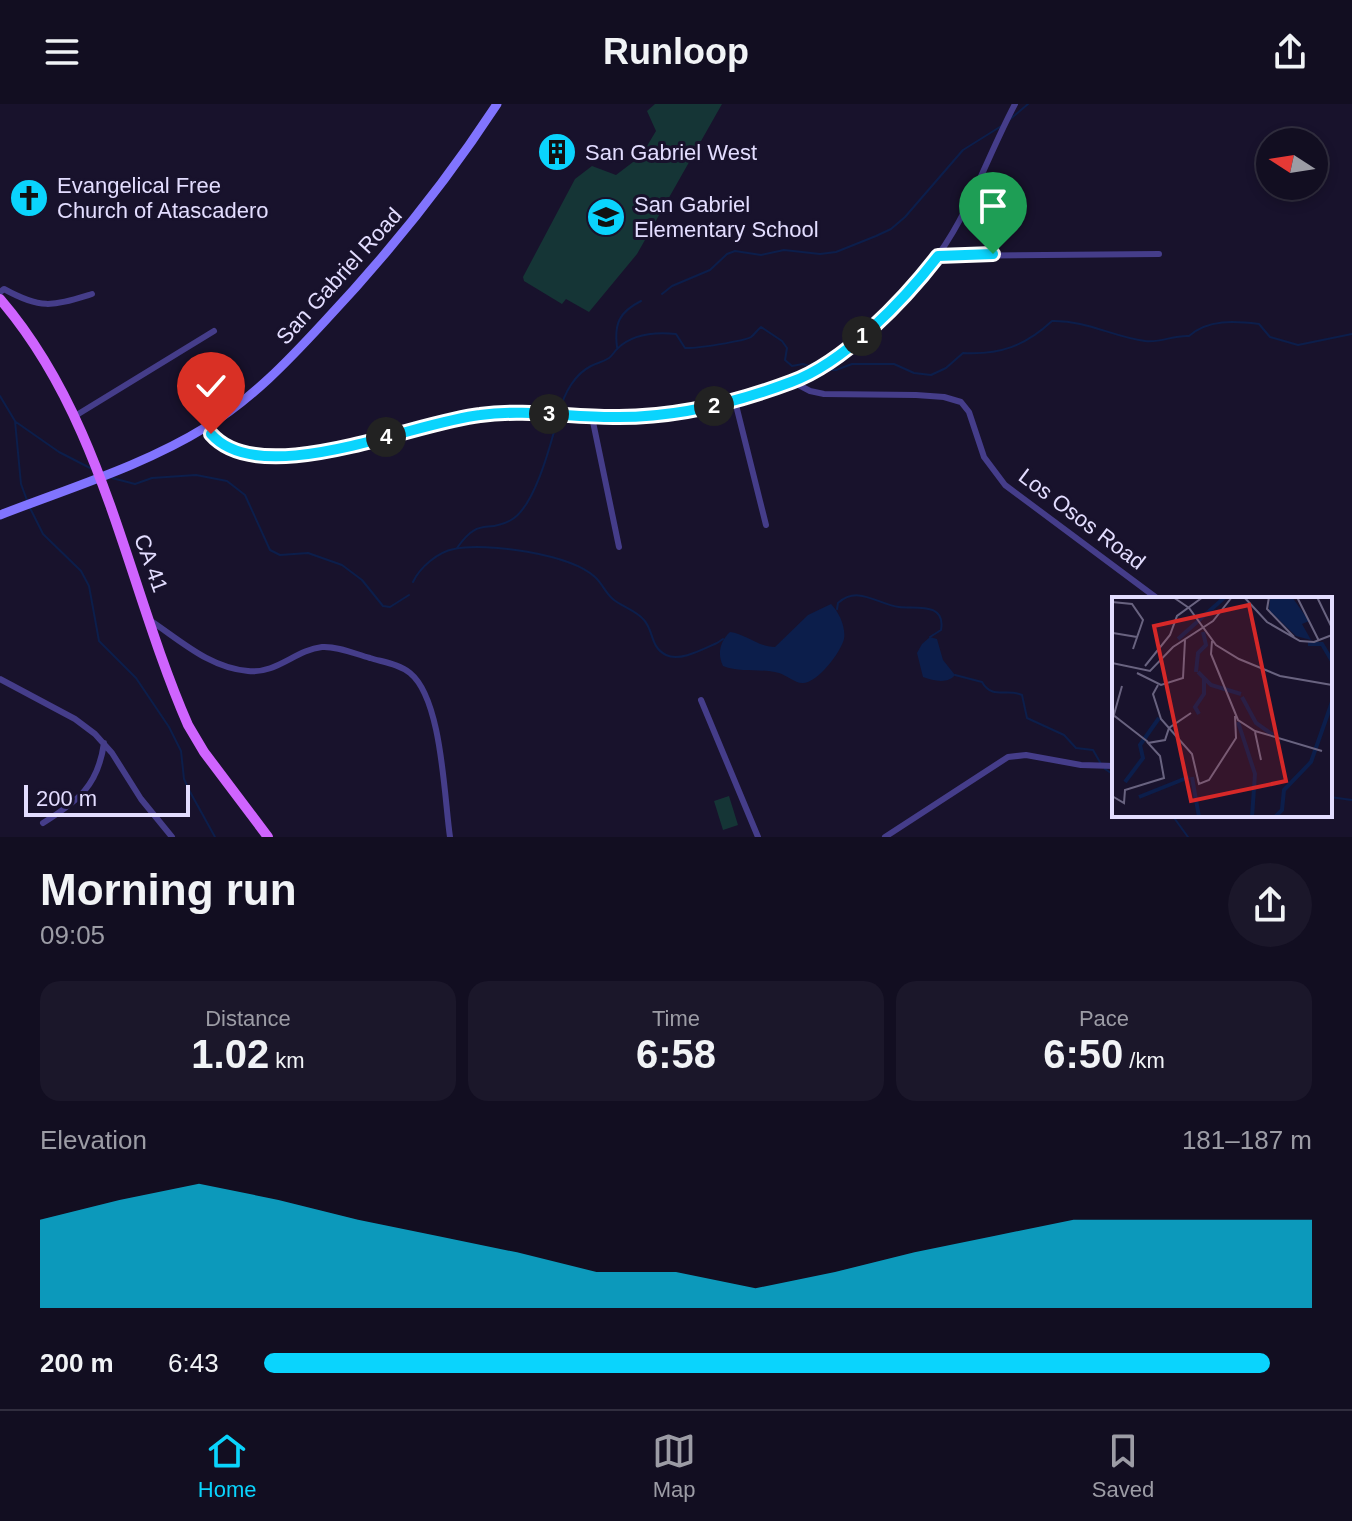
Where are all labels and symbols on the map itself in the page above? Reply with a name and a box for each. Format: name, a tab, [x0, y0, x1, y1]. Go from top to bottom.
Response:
north arrow	[1256, 128, 1328, 200]
building icon: San Gabriel West	[536, 131, 578, 173]
place label: San Gabriel West	[585, 140, 757, 165]
pin	[959, 172, 1027, 254]
place label: Evangelical Free Church of Atascadero	[57, 173, 269, 223]
church icon: Evangelical Free Church of Atascadero	[8, 177, 50, 219]
place label: San Gabriel Elementary School	[634, 192, 819, 242]
school or university icon: San Gabriel Elementary School	[585, 196, 627, 238]
street label: San Gabriel Road	[271, 203, 407, 349]
pin: 1	[842, 316, 882, 356]
pin	[177, 352, 245, 434]
pin: 2	[694, 386, 734, 426]
pin: 3	[529, 394, 569, 434]
pin: 4	[366, 417, 406, 457]
street label: Los Osos Road	[1014, 463, 1150, 575]
street label: CA 41	[129, 531, 173, 595]
inset map	[1112, 597, 1332, 817]
scale bar	[24, 781, 190, 817]

